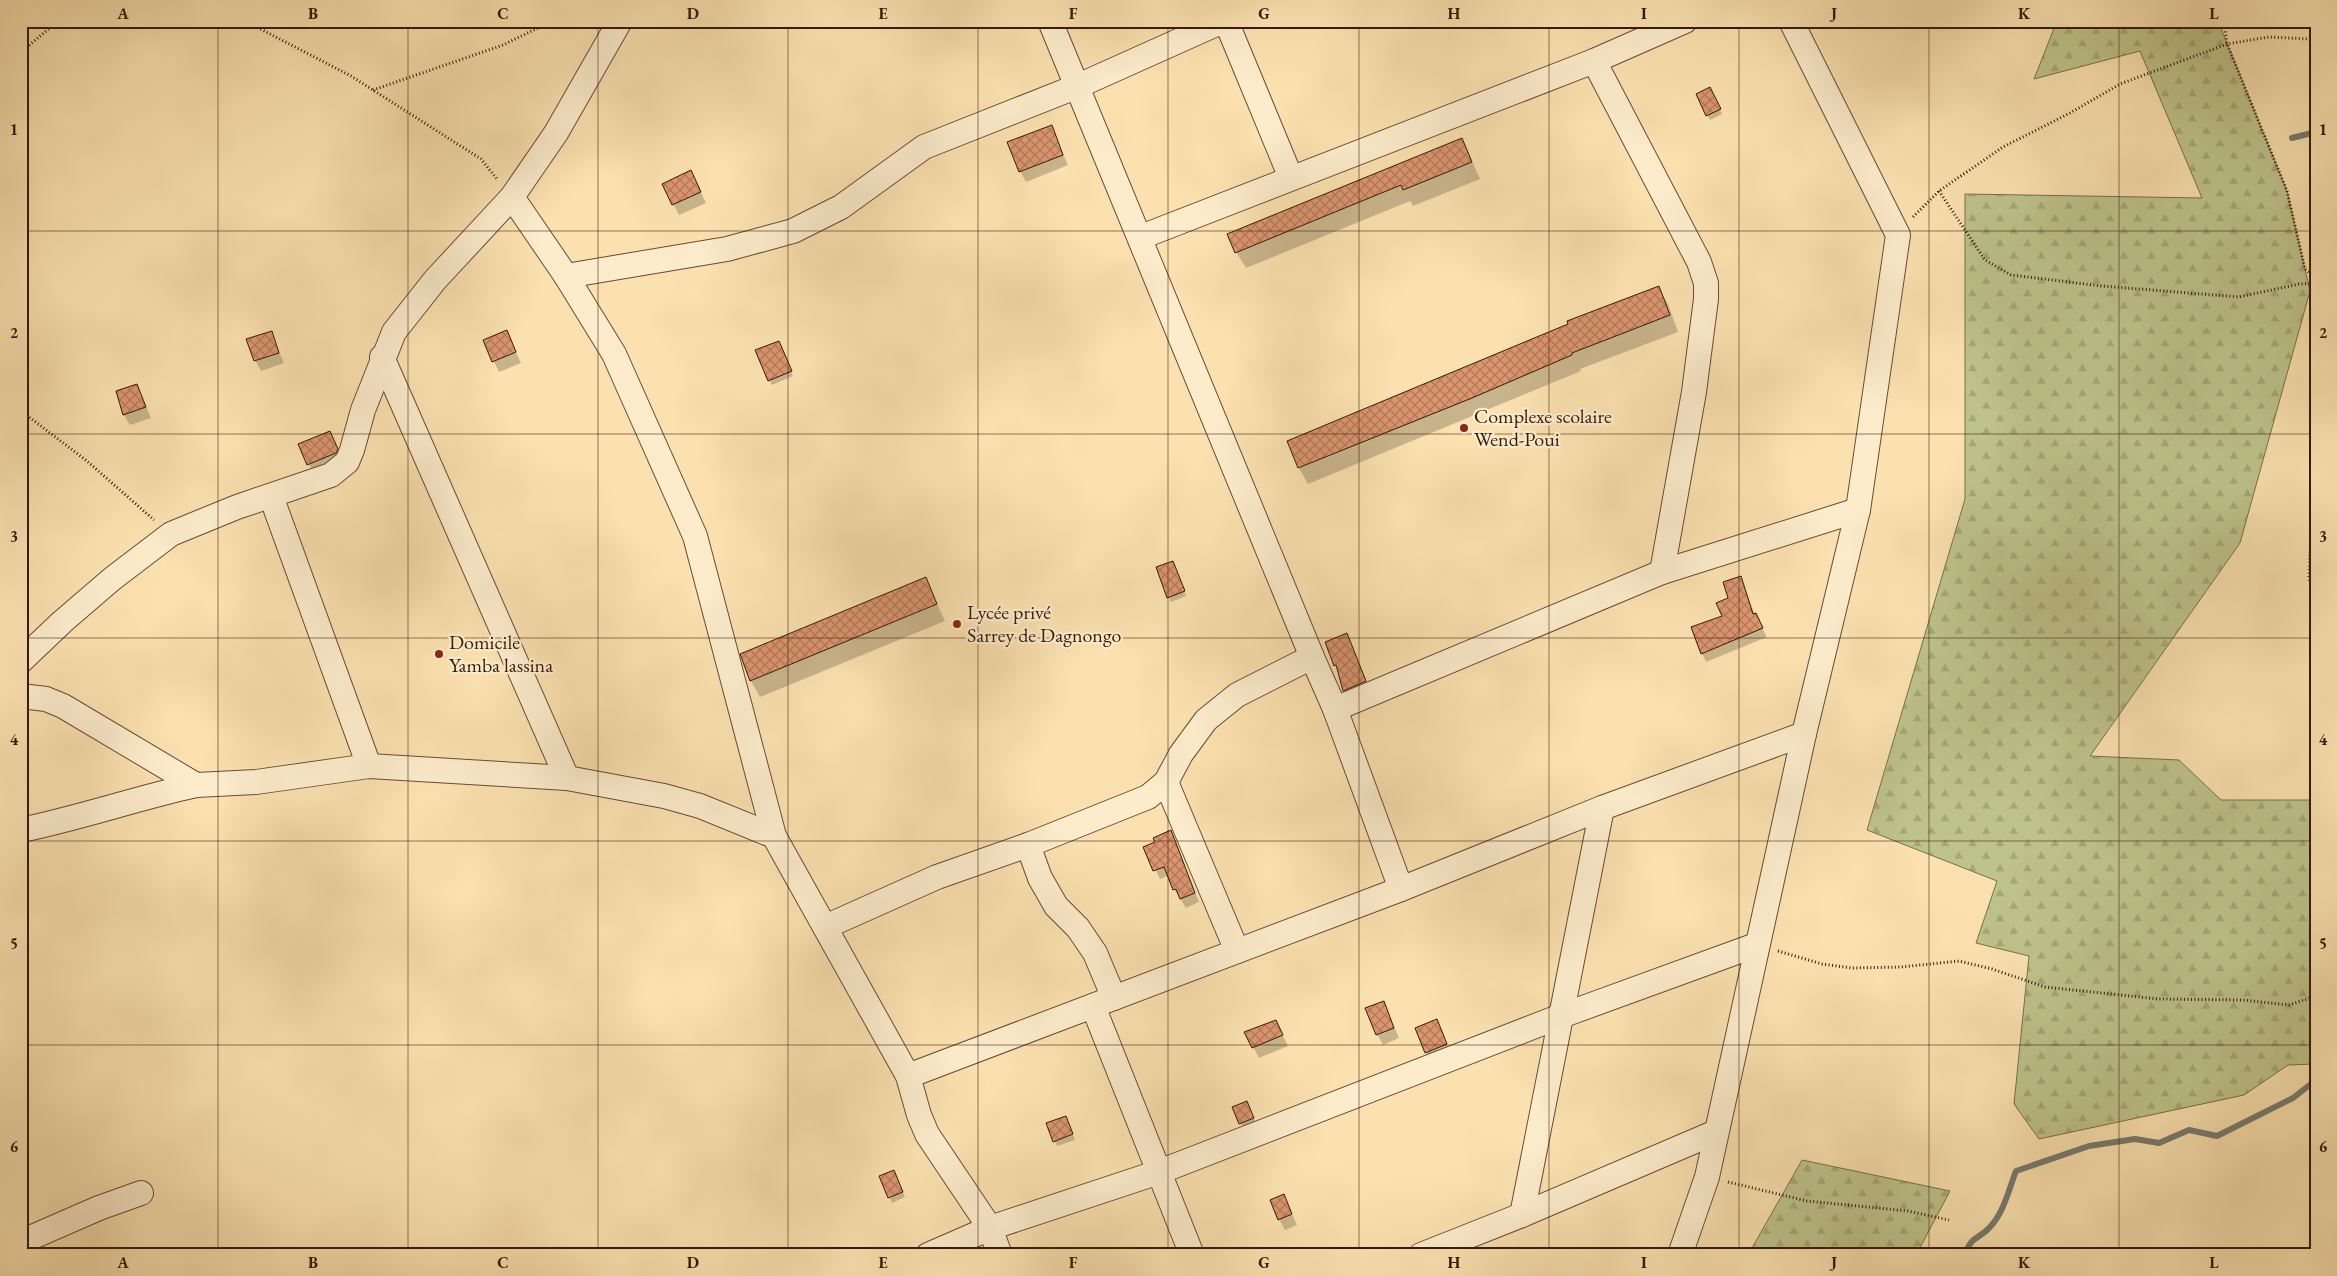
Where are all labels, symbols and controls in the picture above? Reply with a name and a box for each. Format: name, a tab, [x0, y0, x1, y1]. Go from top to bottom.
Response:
text: A	[116, 3, 129, 24]
text: B	[308, 3, 318, 24]
text: C	[497, 3, 509, 24]
text: D	[687, 3, 699, 24]
text: E	[878, 3, 888, 24]
text: F	[1069, 3, 1078, 24]
text: G	[1258, 3, 1270, 24]
text: H	[1448, 3, 1461, 24]
text: I	[1641, 3, 1647, 24]
text: J	[1829, 3, 1837, 24]
text: K	[2018, 3, 2031, 24]
text: L	[2209, 3, 2219, 24]
text: 1	[10, 119, 18, 140]
text: 1	[2319, 119, 2327, 140]
text: 2	[10, 322, 19, 343]
text: 2	[2319, 322, 2328, 343]
place label: Complexe scolaire Wend-Poui	[1474, 403, 1612, 452]
marker: Complexe scolaire Wend-Poui	[1458, 422, 1470, 434]
text: 3	[10, 526, 18, 547]
text: 3	[2319, 526, 2327, 547]
place label: Lycée privé Sarrey de Dagnongo	[967, 599, 1122, 648]
marker: Lycée privé Sarrey de Dagnongo	[951, 618, 963, 630]
place label: Domicile Yamba lassina	[449, 629, 553, 678]
marker: Domicile Yamba lassina	[433, 648, 445, 660]
text: 4	[10, 729, 19, 750]
text: 4	[2319, 729, 2328, 750]
text: 5	[10, 933, 18, 954]
text: 5	[2319, 933, 2327, 954]
text: 6	[10, 1136, 19, 1157]
text: 6	[2319, 1136, 2328, 1157]
text: A	[116, 1252, 129, 1273]
text: B	[308, 1252, 318, 1273]
text: C	[497, 1252, 509, 1273]
text: D	[687, 1252, 699, 1273]
text: E	[878, 1252, 888, 1273]
text: F	[1069, 1252, 1078, 1273]
text: G	[1258, 1252, 1270, 1273]
text: H	[1448, 1252, 1461, 1273]
text: I	[1641, 1252, 1647, 1273]
text: J	[1829, 1252, 1837, 1273]
text: K	[2018, 1252, 2031, 1273]
text: L	[2209, 1252, 2219, 1273]

